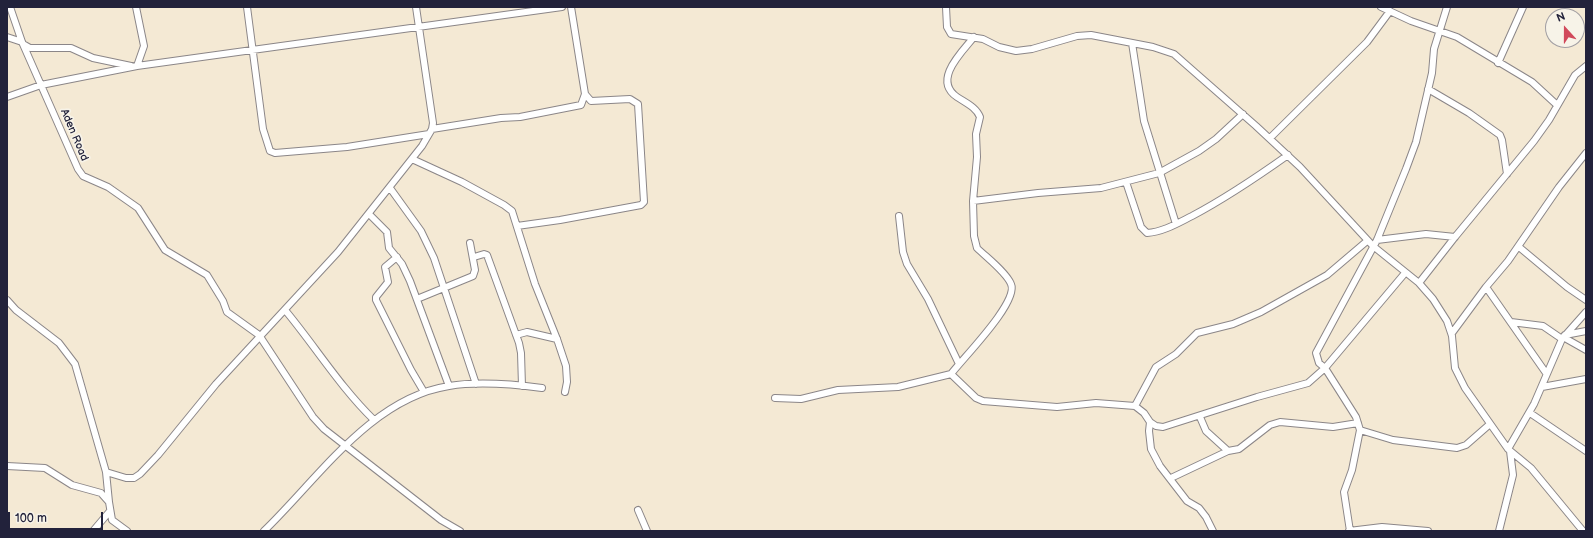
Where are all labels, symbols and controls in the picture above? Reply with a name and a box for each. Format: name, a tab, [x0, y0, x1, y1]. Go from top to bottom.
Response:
north arrow	[1545, 8, 1585, 48]
text: N	[1555, 10, 1567, 25]
street label: Aden Road	[57, 107, 91, 163]
scale bar	[10, 504, 105, 530]
text: 100 m	[15, 511, 47, 526]

